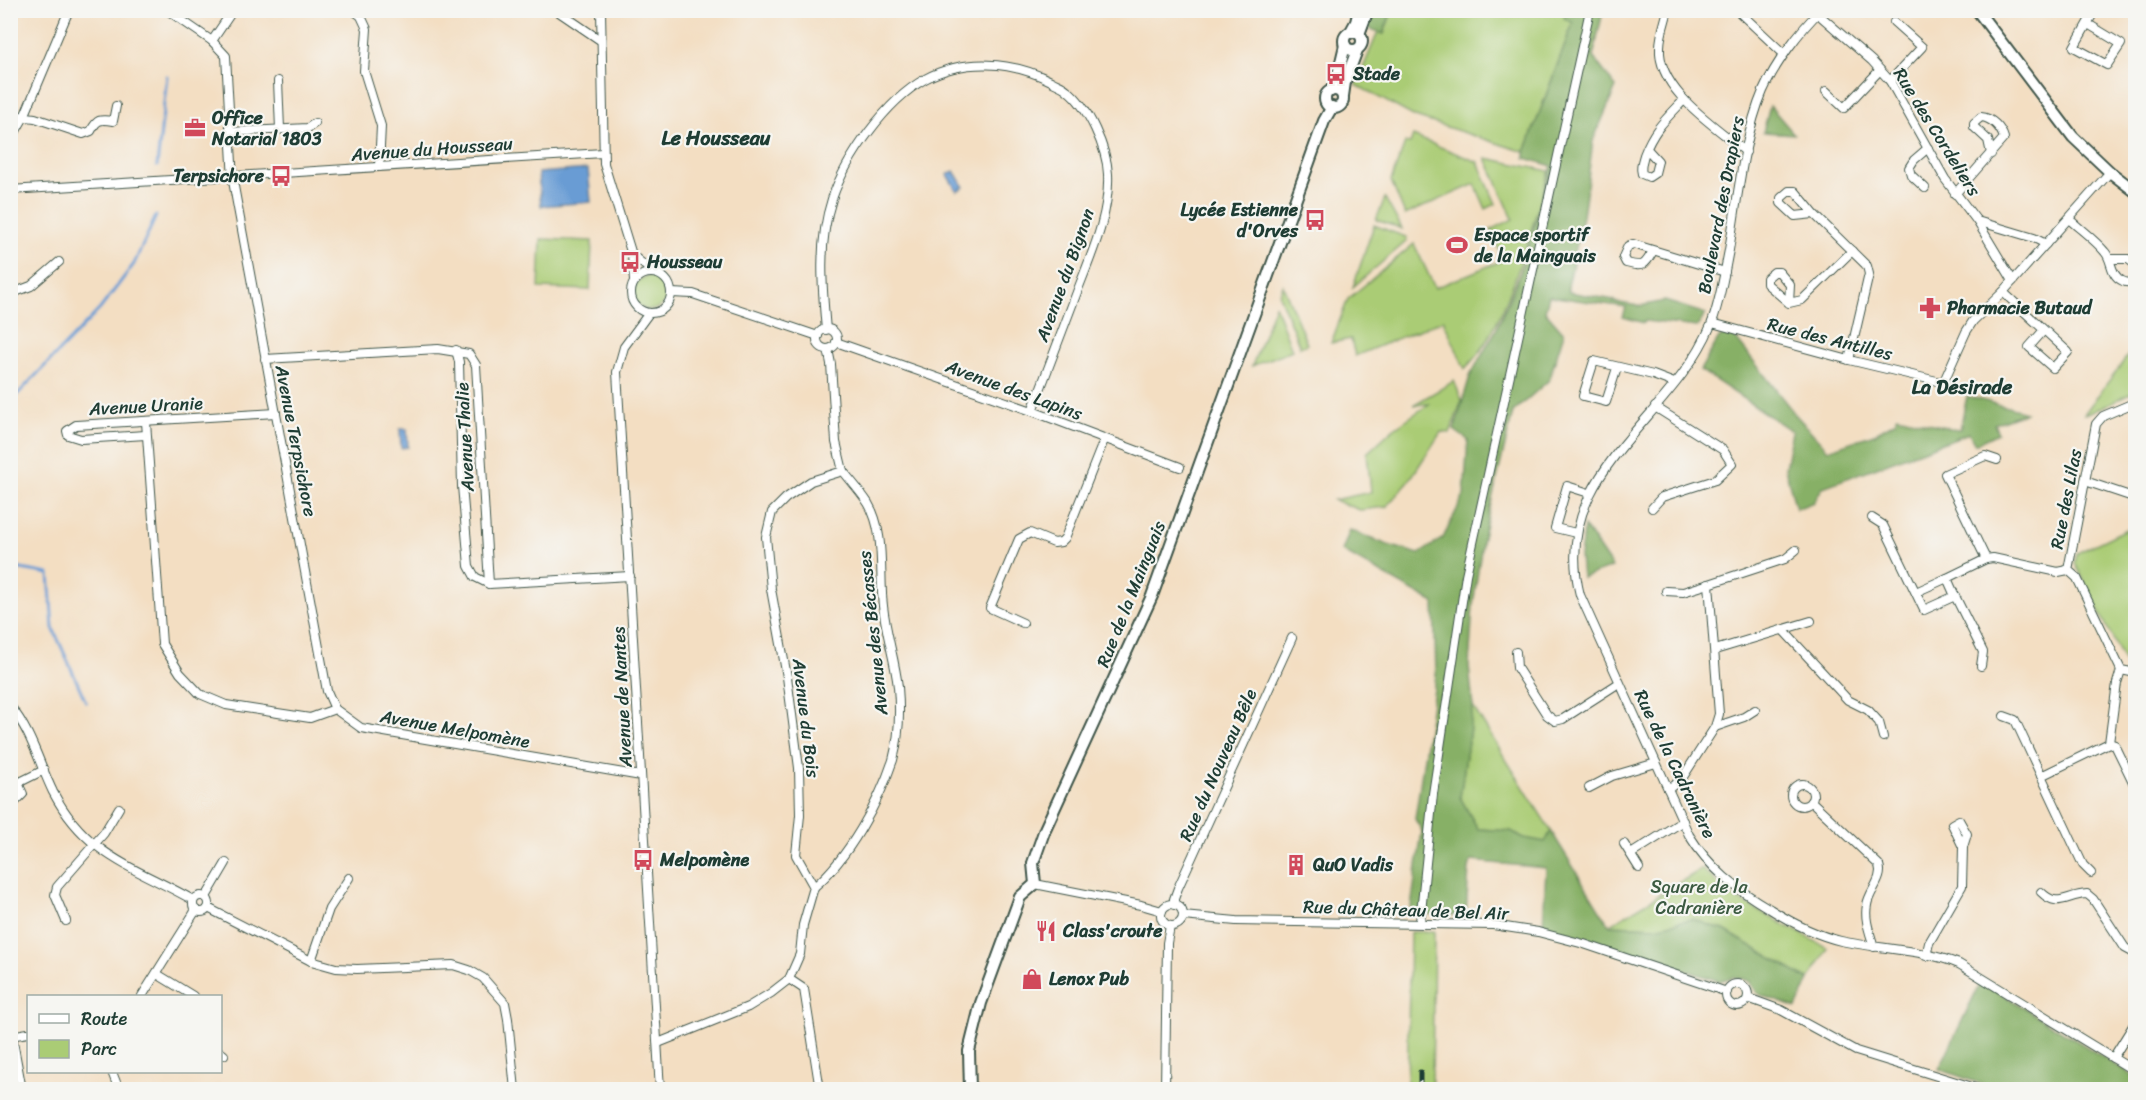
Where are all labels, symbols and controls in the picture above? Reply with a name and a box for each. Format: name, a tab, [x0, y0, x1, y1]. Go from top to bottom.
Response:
place label: Stade	[1352, 58, 1401, 90]
street label: Rue des Cordeliers	[1884, 61, 1990, 203]
bus stop icon: Stade	[1324, 62, 1348, 86]
place label: Office Notarial 1803	[211, 102, 322, 155]
street label: Boulevard des Drapiers	[1688, 113, 1754, 297]
office icon: Office Notarial 1803	[183, 116, 207, 140]
district label: Le Housseau	[661, 121, 771, 156]
street label: Avenue du Housseau	[349, 127, 514, 171]
place label: Terpsichore	[173, 160, 265, 192]
bus stop icon: Terpsichore	[269, 164, 293, 188]
place label: Lycée Estienne d'Orves	[1181, 194, 1299, 247]
street label: Avenue du Bignon	[1026, 204, 1104, 347]
bus stop icon: Lycée Estienne d'Orves	[1303, 208, 1327, 232]
place label: Espace sportif de la Mainguais	[1474, 219, 1596, 272]
sports icon: Espace sportif de la Mainguais	[1445, 233, 1469, 257]
place label: Housseau	[646, 246, 723, 278]
bus stop icon: Housseau	[618, 250, 642, 274]
place label: Pharmacie Butaud	[1947, 292, 2093, 324]
pharmacy icon: Pharmacie Butaud	[1918, 296, 1942, 320]
street label: Rue des Antilles	[1764, 308, 1897, 370]
street label: Avenue des Lapins	[940, 350, 1088, 430]
street label: Avenue Terpsichore	[265, 361, 326, 520]
district label: La Désirade	[1912, 370, 2013, 405]
street label: Avenue Thalie	[446, 381, 484, 493]
street label: Avenue Uranie	[87, 387, 204, 425]
street label: Rue des Lilas	[2041, 445, 2092, 552]
street label: Rue de la Mainguais	[1087, 515, 1175, 672]
street label: Avenue des Bécasses	[848, 549, 898, 718]
street label: Avenue de Nantes	[602, 625, 642, 769]
street label: Avenue du Bois	[783, 656, 829, 780]
street label: Rue du Nouveau Bêle	[1170, 683, 1266, 847]
street label: Rue de la Cadranière	[1625, 684, 1725, 844]
street label: Avenue Melpomène	[377, 700, 533, 758]
place label: Melpomène	[659, 844, 749, 876]
bus stop icon: Melpomène	[631, 848, 655, 872]
place label: QuO Vadis	[1313, 849, 1394, 881]
building icon: QuO Vadis	[1284, 853, 1308, 877]
park label: Square de la Cadranière	[1650, 871, 1748, 924]
street label: Rue du Château de Bel Air	[1303, 890, 1511, 930]
place label: Class'croute	[1062, 915, 1163, 947]
restaurant icon: Class'croute	[1034, 919, 1058, 943]
place label: Lenox Pub	[1049, 963, 1130, 995]
shop icon: Lenox Pub	[1020, 967, 1044, 991]
legend	[27, 995, 222, 1073]
text: Route	[81, 1003, 128, 1035]
text: Parc	[81, 1033, 117, 1065]

